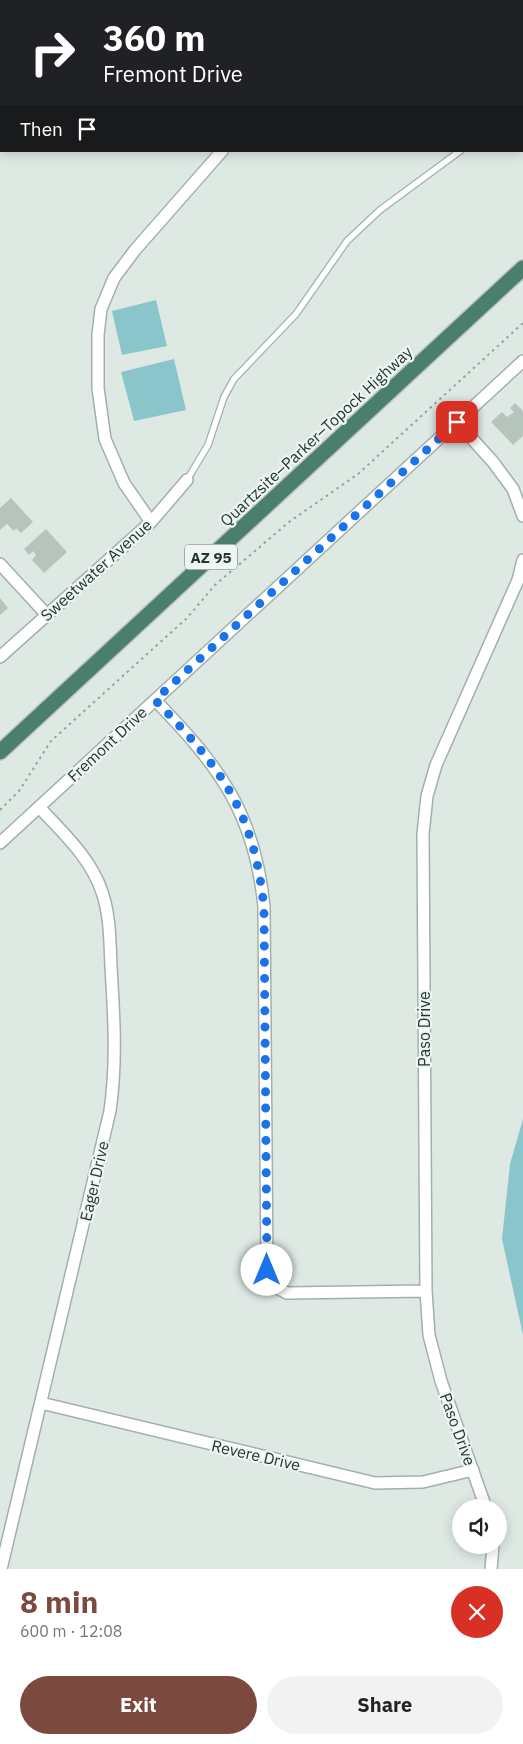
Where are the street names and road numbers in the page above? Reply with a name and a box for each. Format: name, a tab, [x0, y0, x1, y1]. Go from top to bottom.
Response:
street label: Quartzsite–Parker–Topock Highway	[216, 342, 416, 530]
street label: Sweetwater Avenue	[36, 515, 156, 625]
road number: AZ 95	[185, 544, 237, 570]
street label: Fremont Drive	[63, 702, 151, 786]
street label: Paso Drive	[414, 991, 434, 1067]
street label: Eager Drive	[75, 1139, 113, 1223]
street label: Paso Drive	[436, 1390, 480, 1468]
street label: Revere Drive	[210, 1435, 303, 1475]

